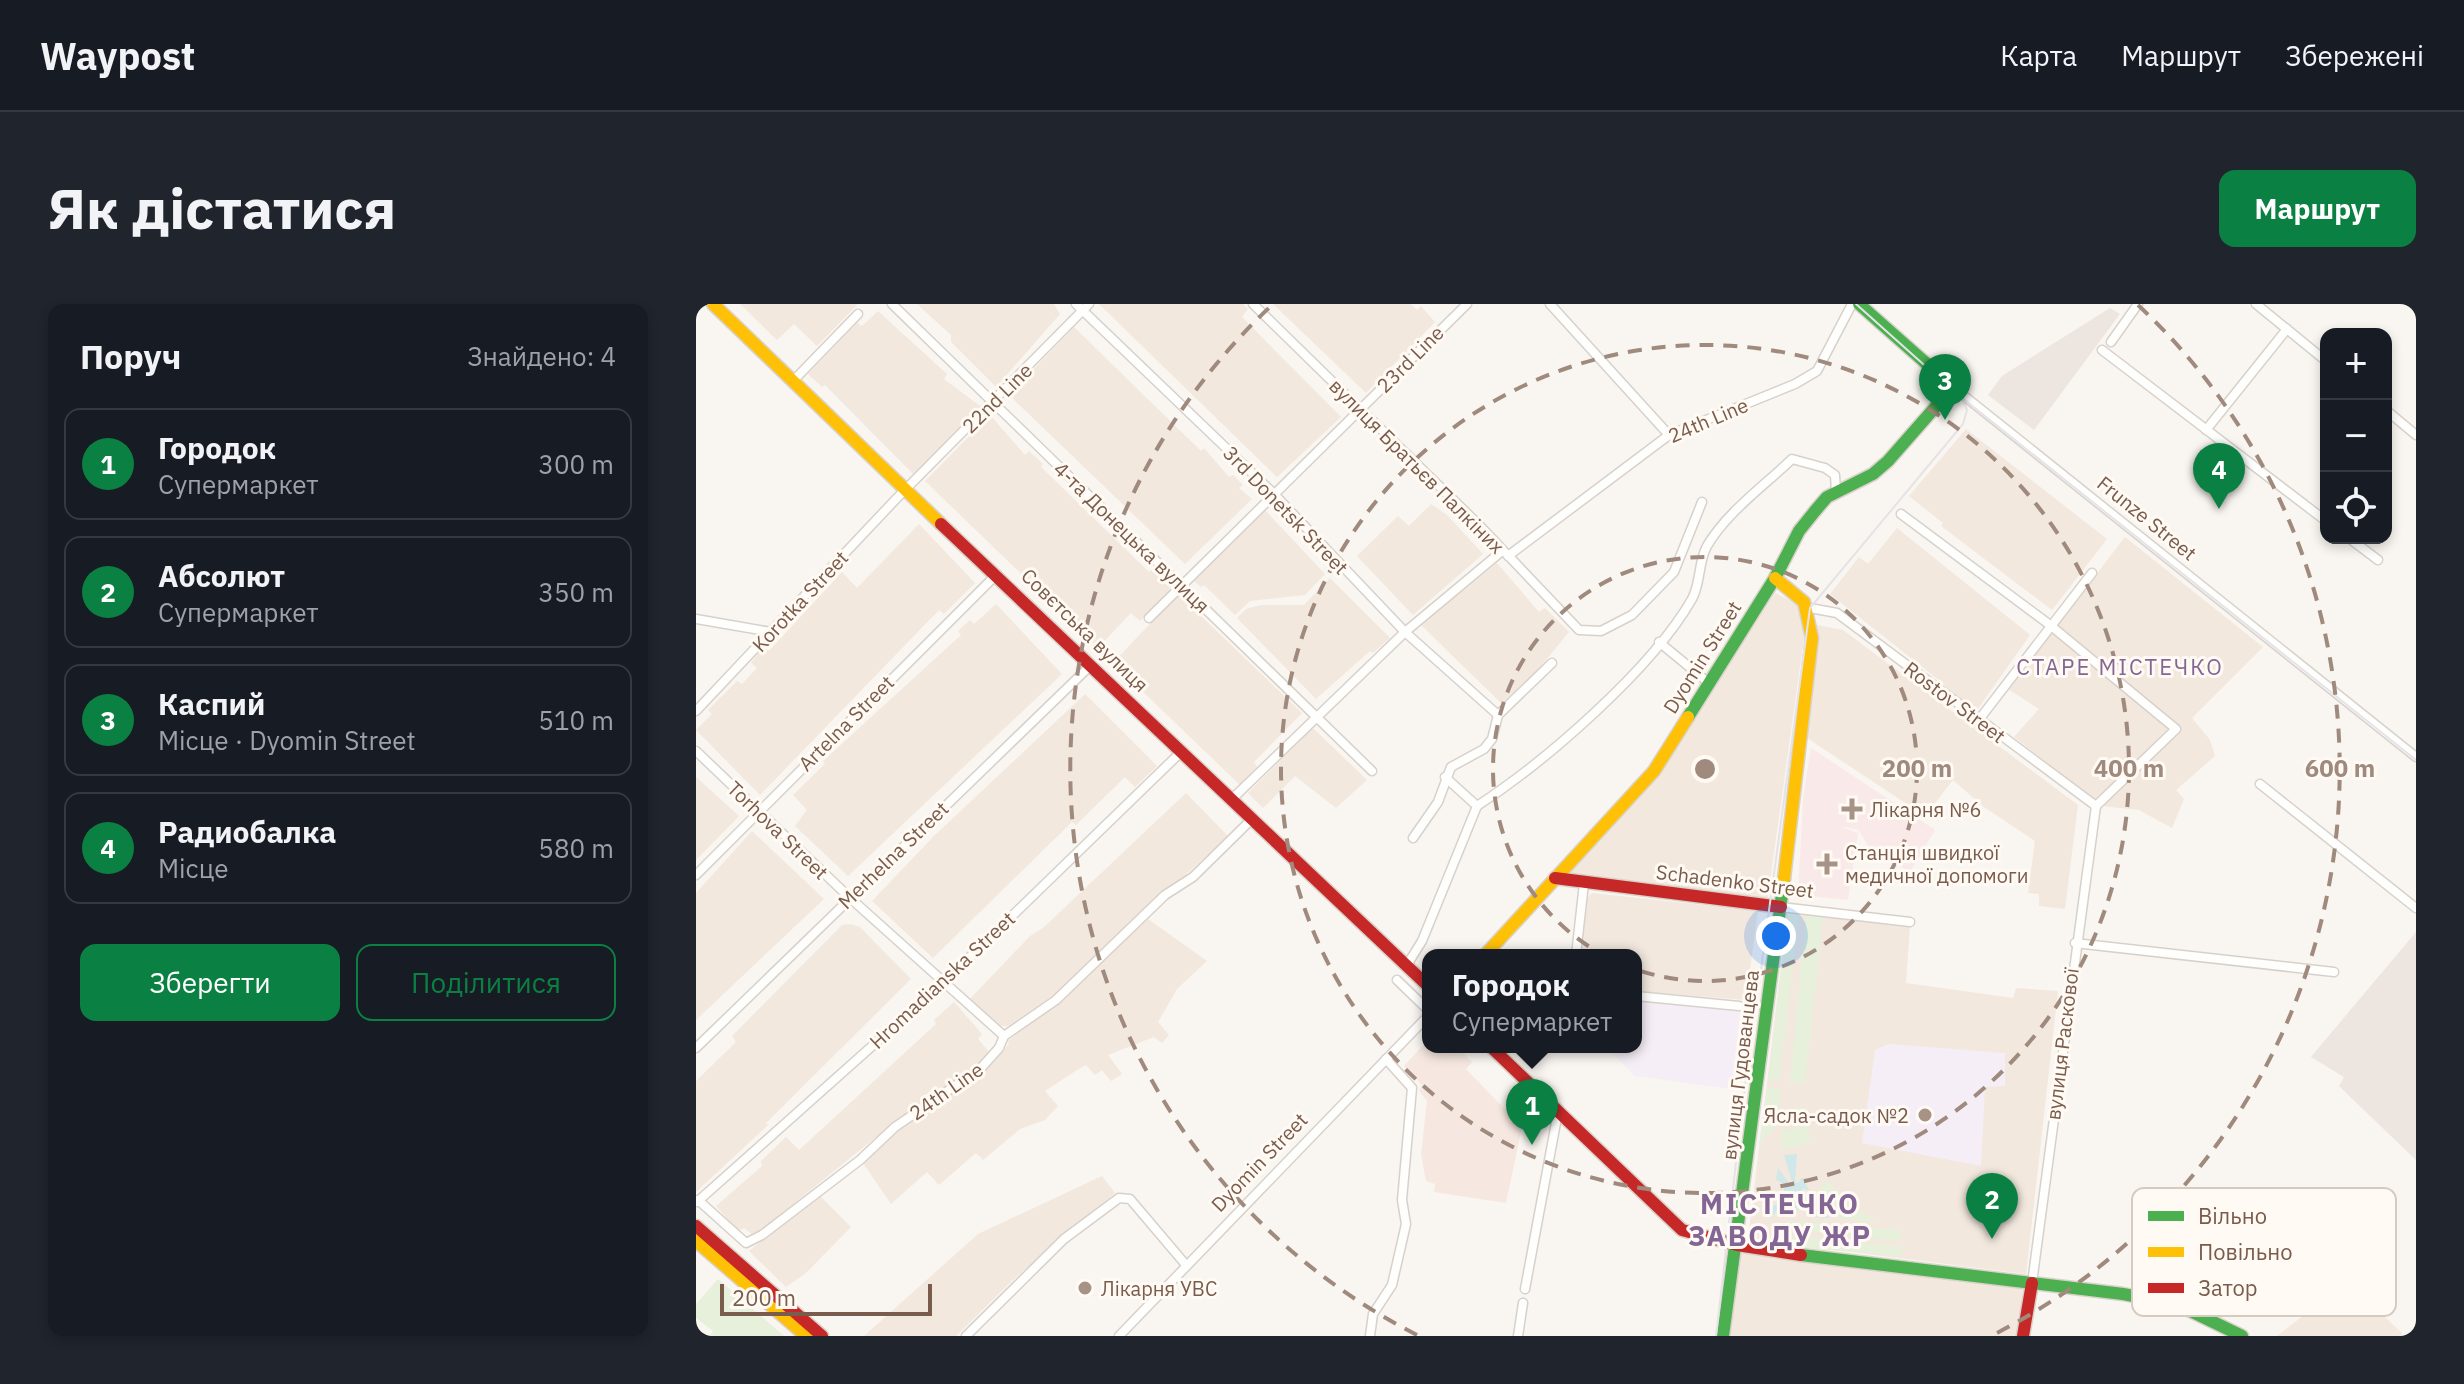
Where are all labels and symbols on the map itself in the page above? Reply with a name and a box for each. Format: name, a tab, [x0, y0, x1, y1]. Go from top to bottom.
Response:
street label: 23rd Line	[1370, 319, 1450, 399]
pin: 3	[1919, 354, 1971, 420]
street label: 22nd Line	[956, 357, 1038, 439]
street label: вулиця Братьєв Палкіних	[1324, 373, 1510, 559]
street label: 24th Line	[1664, 391, 1752, 449]
street label: 3rd Donetsk Street	[1217, 440, 1355, 580]
pin: 4	[2193, 443, 2245, 509]
street label: 4-та Донецька вулиця	[1048, 455, 1216, 619]
street label: Frunze Street	[2092, 470, 2202, 566]
street label: Korotka Street	[746, 544, 854, 658]
street label: Совєтська вулиця	[1016, 562, 1154, 698]
street label: Dyomin Street	[1657, 596, 1747, 718]
district label: СТАРЕ МІСТЕЧКО	[2016, 652, 2224, 681]
street label: Rostov Street	[1899, 655, 2011, 749]
street label: Artelna Street	[792, 669, 900, 777]
text: 200 m	[1882, 752, 1952, 784]
text: 400 m	[2094, 752, 2164, 784]
text: 600 m	[2305, 752, 2375, 784]
centre of rings	[1691, 755, 1719, 783]
street label: Torhova Street	[722, 775, 834, 885]
street label: Merhelna Street	[832, 795, 954, 915]
place label: Лікарня №6	[1870, 796, 1981, 823]
marker: Лікарня №6	[1841, 798, 1863, 820]
place label: Станція швидкої медичної допомоги	[1845, 839, 2028, 889]
marker: Станція швидкої медичної допомоги	[1816, 853, 1838, 875]
street label: Schadenko Street	[1655, 858, 1815, 904]
street label: Hromadianska Street	[863, 905, 1021, 1055]
your location	[1756, 916, 1796, 956]
street label: вулиця Раскової	[2039, 965, 2085, 1122]
street label: вулиця Гудованцева	[1715, 968, 1765, 1162]
street label: 24th Line	[904, 1056, 988, 1126]
pin: 1	[1506, 1079, 1558, 1145]
place label: Ясла-садок №2	[1763, 1102, 1909, 1129]
marker: Ясла-садок №2	[1916, 1106, 1934, 1124]
street label: Dyomin Street	[1205, 1107, 1313, 1217]
pin: 2	[1966, 1173, 2018, 1239]
district label: МІСТЕЧКО ЗАВОДУ ЖР	[1688, 1185, 1872, 1254]
legend	[2132, 1188, 2396, 1316]
text: Вільно	[2198, 1201, 2267, 1230]
text: Повільно	[2198, 1237, 2292, 1266]
text: Затор	[2198, 1273, 2258, 1302]
place label: Лікарня УВС	[1101, 1275, 1217, 1302]
marker: Лікарня УВС	[1076, 1279, 1094, 1297]
scale bar	[720, 1280, 932, 1316]

